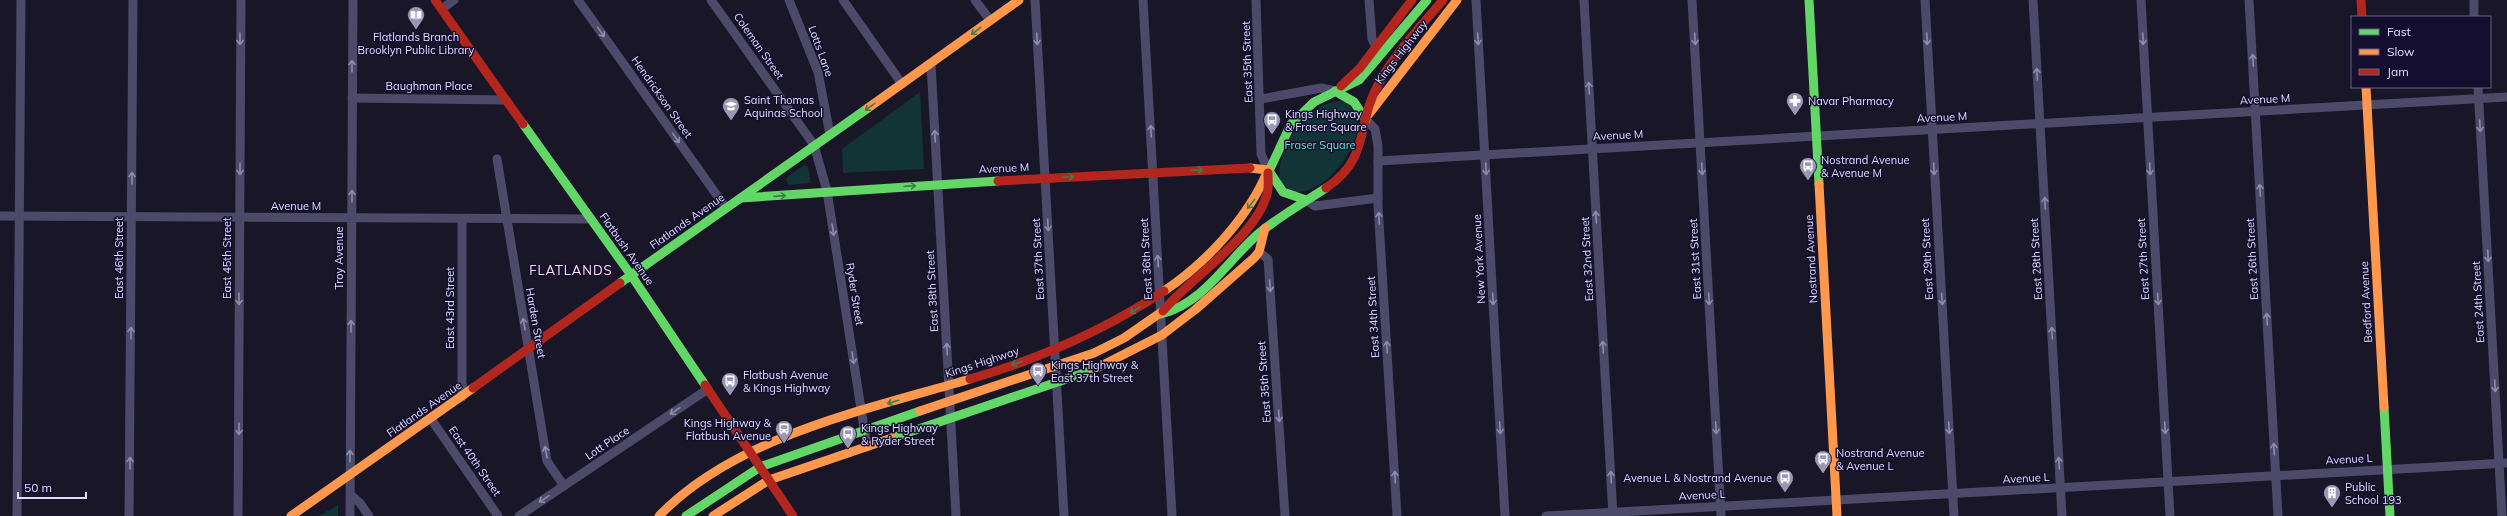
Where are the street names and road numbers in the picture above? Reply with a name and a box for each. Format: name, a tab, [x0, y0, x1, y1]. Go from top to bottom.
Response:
street label: Coleman Street	[731, 10, 787, 82]
street label: Kings Highway	[1372, 17, 1430, 87]
street label: East 35th Street	[1239, 21, 1255, 103]
street label: Lotts Lane	[805, 24, 837, 78]
street label: Hendrickson Street	[629, 53, 696, 141]
street label: Baughman Place	[386, 79, 472, 93]
street label: Avenue M	[2239, 91, 2291, 107]
street label: Avenue M	[1916, 109, 1968, 125]
street label: Avenue M	[1592, 127, 1644, 143]
street label: Avenue M	[978, 160, 1030, 176]
street label: Flatlands Avenue	[647, 190, 727, 252]
street label: Avenue M	[271, 199, 321, 213]
street label: Flatbush Avenue	[597, 210, 657, 288]
street label: New York Avenue	[1470, 214, 1488, 304]
street label: Nostrand Avenue	[1802, 214, 1820, 304]
street label: East 32nd Street	[1578, 216, 1596, 302]
street label: East 46th Street	[112, 217, 126, 299]
street label: East 45th Street	[220, 217, 234, 299]
street label: East 37th Street	[1029, 218, 1047, 300]
street label: East 36th Street	[1137, 218, 1155, 300]
street label: East 31st Street	[1686, 218, 1704, 300]
street label: East 29th Street	[1918, 218, 1936, 300]
street label: East 28th Street	[2027, 218, 2045, 300]
street label: East 27th Street	[2134, 218, 2152, 300]
street label: East 26th Street	[2243, 218, 2261, 300]
street label: Troy Avenue	[332, 227, 346, 289]
street label: East 38th Street	[923, 250, 941, 332]
street label: Bedford Avenue	[2357, 261, 2375, 343]
street label: East 24th Street	[2469, 261, 2487, 343]
street label: Ryder Street	[843, 262, 867, 326]
street label: East 43rd Street	[443, 267, 457, 349]
street label: East 34th Street	[1364, 276, 1382, 358]
street label: Harden Street	[523, 287, 549, 359]
street label: East 35th Street	[1254, 341, 1274, 423]
street label: Kings Highway	[943, 343, 1021, 381]
street label: Flatlands Avenue	[384, 378, 464, 440]
street label: East 40th Street	[446, 423, 504, 499]
street label: Lott Place	[582, 423, 632, 463]
street label: Avenue L	[2325, 451, 2373, 467]
street label: Avenue L	[2002, 470, 2050, 486]
street label: Avenue L	[1678, 487, 1726, 503]

